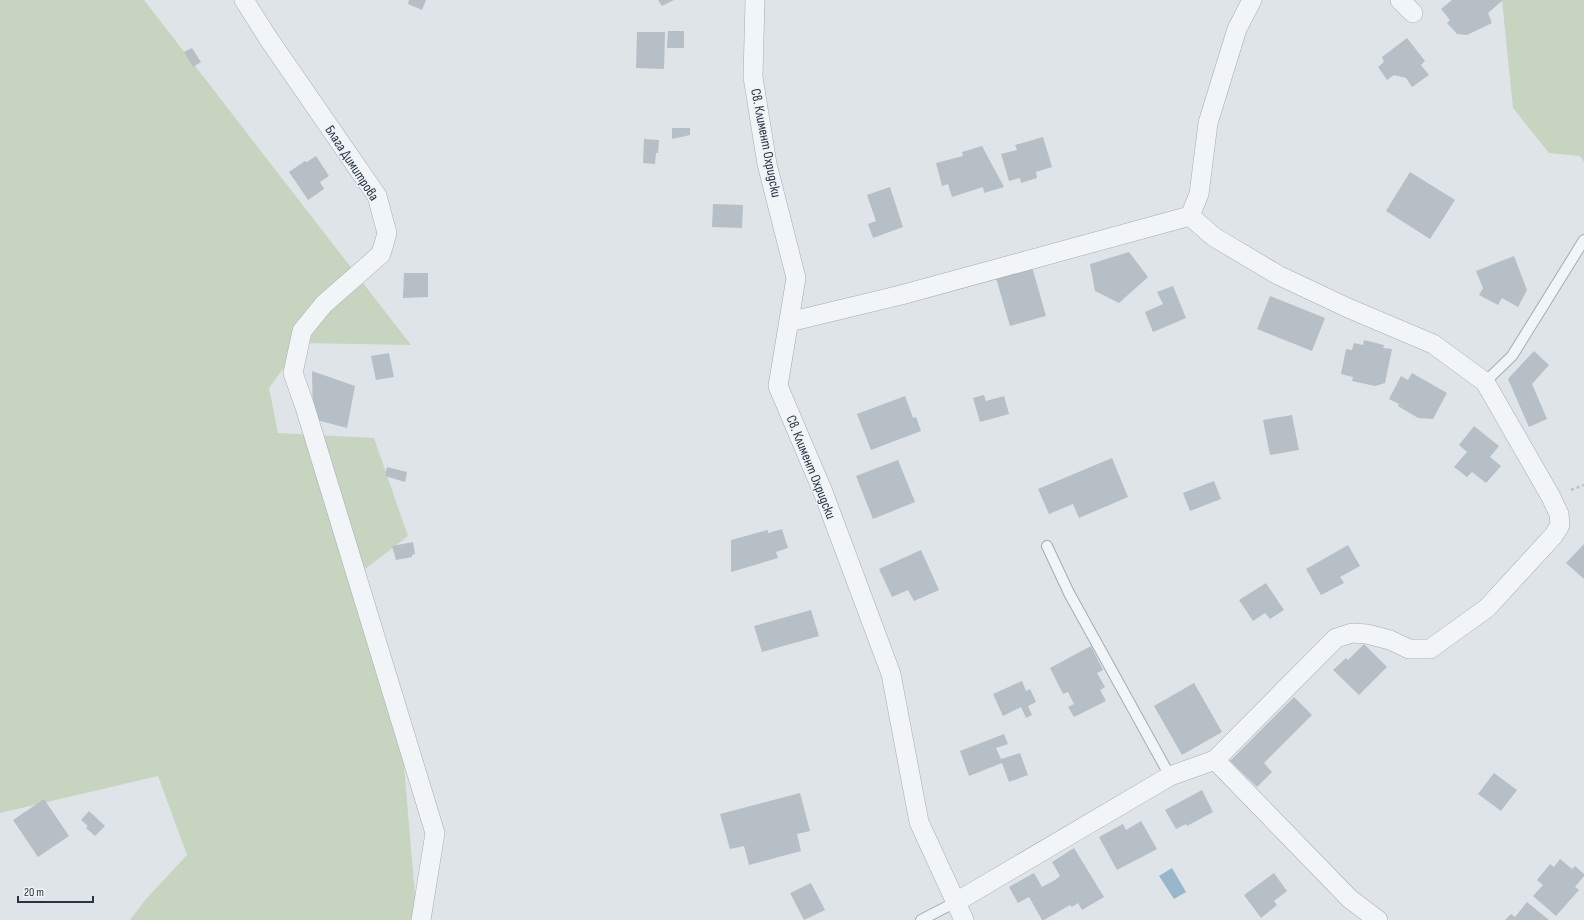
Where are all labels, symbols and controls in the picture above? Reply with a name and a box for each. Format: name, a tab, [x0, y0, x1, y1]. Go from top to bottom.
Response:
street label: Св. Климент Охридски	[747, 87, 785, 199]
street label: Блага Димитрова	[321, 122, 383, 204]
street label: Св. Климент Охридски	[782, 413, 840, 522]
scale bar	[18, 878, 93, 904]
text: 20 m	[24, 885, 44, 900]

